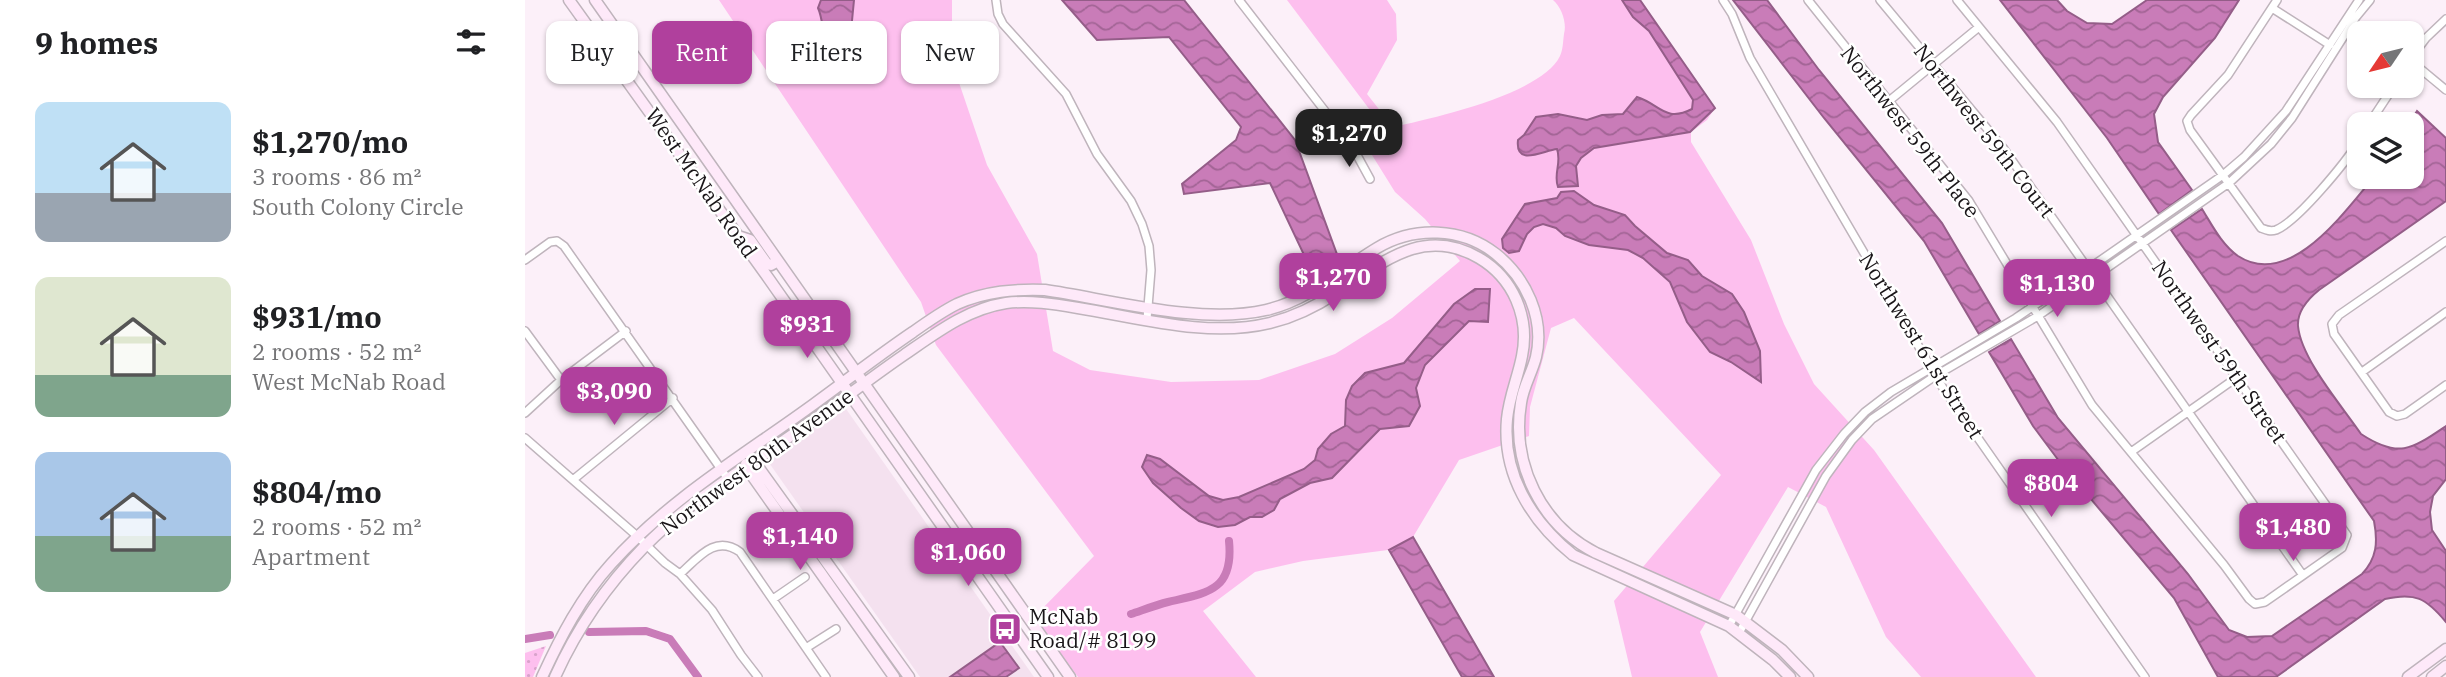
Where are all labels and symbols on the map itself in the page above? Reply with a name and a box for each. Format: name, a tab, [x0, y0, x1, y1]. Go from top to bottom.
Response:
north arrow	[2347, 21, 2424, 98]
street label: Northwest 59th Court	[1908, 38, 2062, 223]
street label: Northwest 59th Place	[1835, 40, 1987, 223]
street label: West McNab Road	[640, 102, 764, 263]
pin: $1,270	[1292, 110, 1406, 169]
street label: Northwest 61st Street	[1853, 247, 1991, 444]
pin: $1,270	[1276, 254, 1390, 313]
street label: Northwest 59th Street	[2146, 254, 2294, 448]
pin: $1,130	[2000, 260, 2114, 319]
pin: $931	[766, 300, 848, 360]
pin: $3,090	[557, 368, 671, 427]
street label: Northwest 80th Avenue	[654, 382, 859, 541]
pin: $804	[2010, 460, 2092, 519]
pin: $1,480	[2236, 504, 2350, 563]
pin: $1,140	[743, 512, 857, 572]
pin: $1,060	[911, 528, 1025, 588]
place label: McNab Road/# 8199	[1029, 602, 1157, 654]
bus stop icon: McNab Road/# 8199	[986, 610, 1024, 648]

